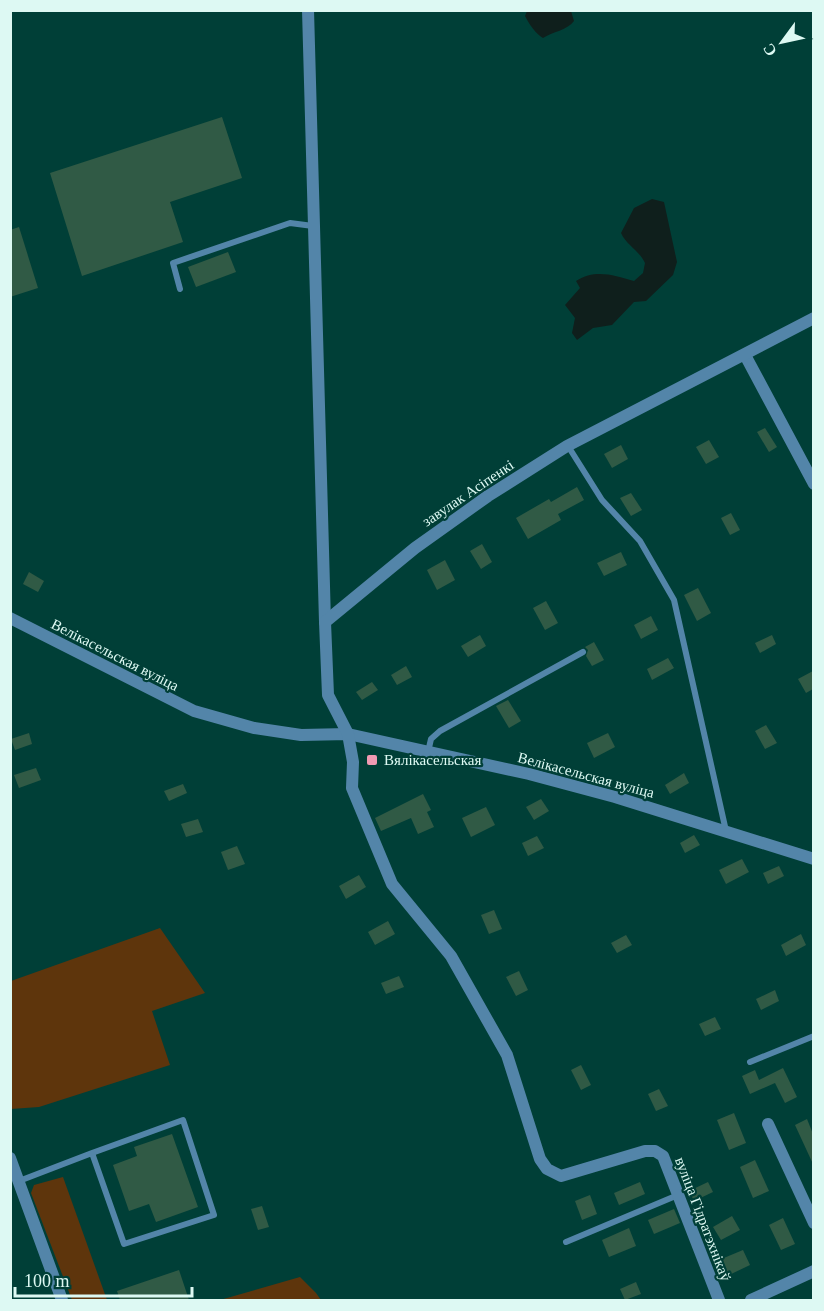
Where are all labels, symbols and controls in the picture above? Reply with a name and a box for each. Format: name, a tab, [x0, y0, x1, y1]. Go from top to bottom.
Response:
north arrow	[752, 12, 812, 72]
text: С	[760, 40, 780, 59]
street label: завулак Асіпенкі	[419, 457, 517, 529]
street label: Велікасельская вуліца	[49, 616, 182, 694]
street label: Велікасельская вуліца	[516, 749, 656, 801]
place label: Вялікасельская	[384, 752, 481, 768]
marker: Вялікасельская	[365, 753, 379, 767]
street label: вуліца Гідратэхнікаў	[672, 1155, 734, 1284]
scale bar	[15, 1260, 192, 1298]
text: 100 m	[24, 1271, 70, 1291]

